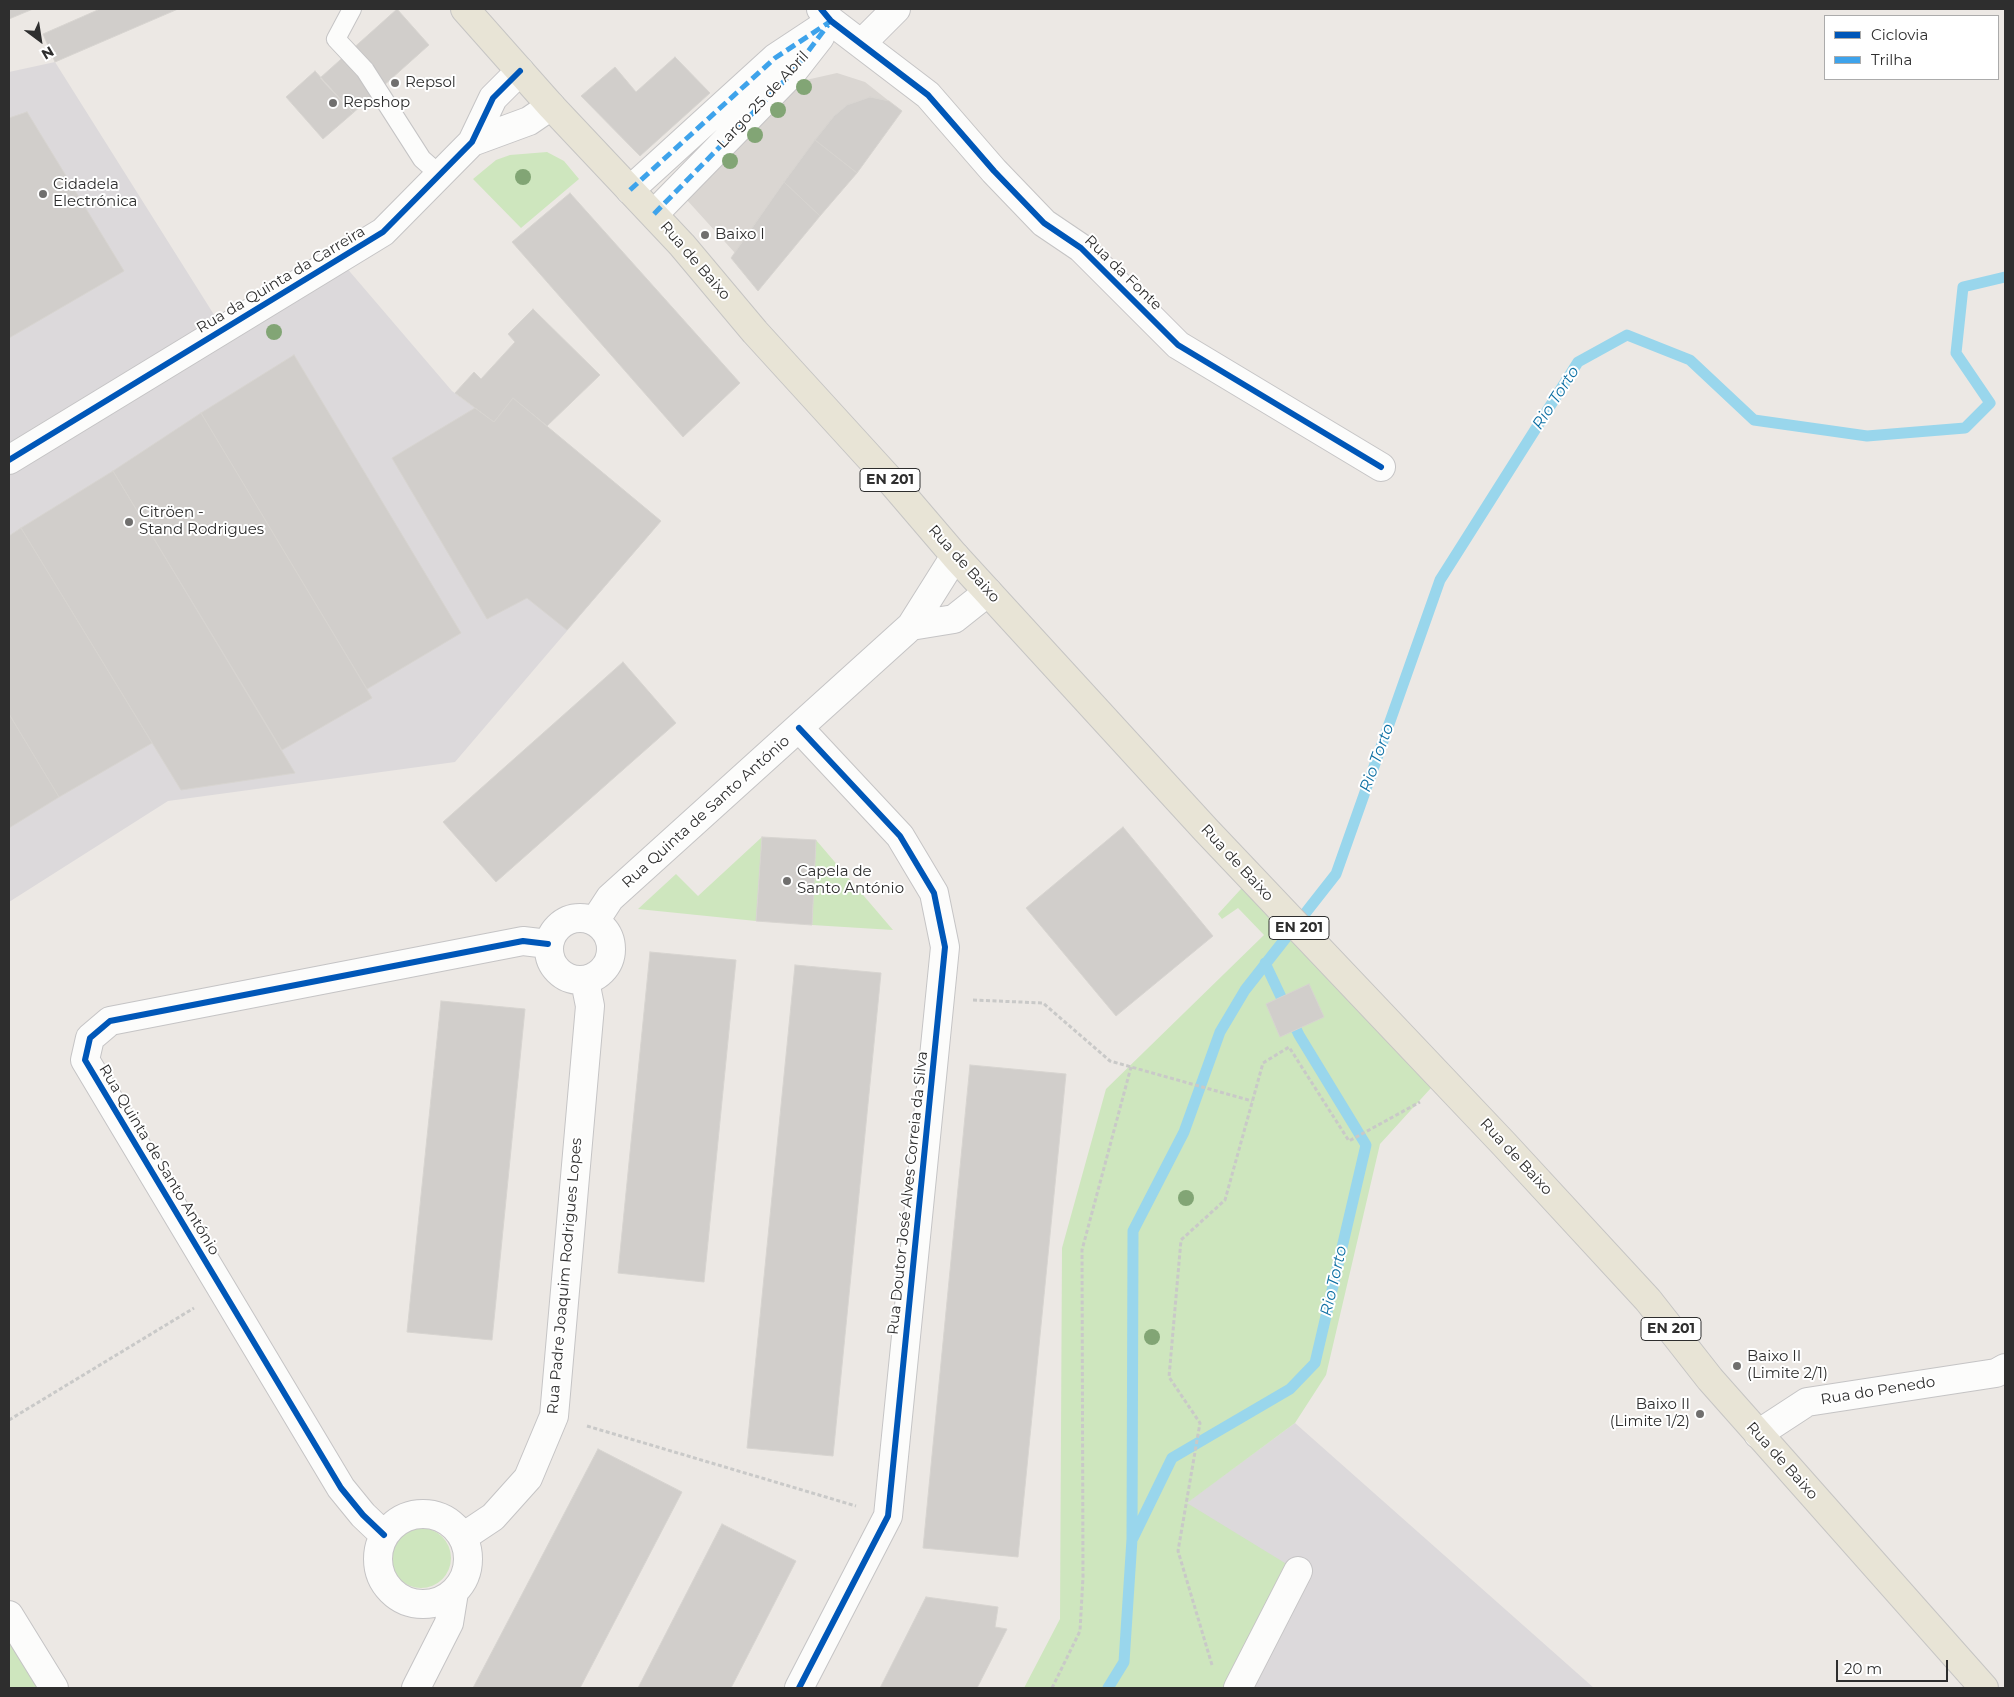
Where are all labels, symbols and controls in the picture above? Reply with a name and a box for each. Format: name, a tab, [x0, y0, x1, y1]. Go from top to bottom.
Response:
north arrow	[15, 15, 65, 65]
legend	[1824, 15, 1999, 80]
text: Ciclovia	[1871, 25, 1928, 44]
text: N	[38, 42, 57, 63]
street label: Largo 25 de Abril	[713, 48, 813, 152]
text: Trilha	[1871, 50, 1912, 69]
place label: Repsol	[405, 74, 456, 92]
marker: Repsol	[389, 77, 401, 89]
place label: Repshop	[343, 94, 410, 112]
marker: Repshop	[327, 97, 339, 109]
place label: Cidadela Electrónica	[53, 176, 137, 211]
marker: Cidadela Electrónica	[37, 188, 49, 200]
street label: Rua de Baixo	[656, 218, 734, 304]
street label: Rua da Quinta da Carreira	[193, 222, 369, 338]
place label: Baixo I	[715, 226, 765, 244]
marker: Baixo I	[699, 229, 711, 241]
street label: Rua da Fonte	[1081, 232, 1165, 314]
water label: Rio Torto	[1529, 363, 1583, 433]
road number: EN 201	[860, 468, 920, 492]
place label: Citröen - Stand Rodrigues	[139, 504, 264, 539]
marker: Citröen - Stand Rodrigues	[123, 516, 135, 528]
street label: Rua de Baixo	[924, 521, 1004, 607]
water label: Rio Torto	[1356, 721, 1398, 795]
street label: Rua Quinta de Santo António	[618, 732, 794, 892]
street label: Rua de Baixo	[1197, 821, 1277, 905]
place label: Capela de Santo António	[797, 863, 904, 898]
marker: Capela de Santo António	[781, 875, 793, 887]
road number: EN 201	[1269, 916, 1329, 940]
street label: Rua Doutor José Alves Correia da Silva	[884, 1050, 932, 1336]
street label: Rua Quinta de Santo António	[95, 1061, 223, 1259]
street label: Rua de Baixo	[1476, 1115, 1556, 1199]
street label: Rua Padre Joaquim Rodrigues Lopes	[544, 1137, 586, 1415]
water label: Rio Torto	[1317, 1244, 1351, 1318]
road number: EN 201	[1641, 1318, 1701, 1340]
place label: Baixo II (Limite 2/1)	[1747, 1348, 1828, 1383]
marker: Baixo II (Limite 2/1)	[1731, 1360, 1743, 1372]
street label: Rua do Penedo	[1819, 1373, 1937, 1409]
place label: Baixo II (Limite 1/2)	[1610, 1396, 1690, 1431]
marker: Baixo II (Limite 1/2)	[1694, 1408, 1706, 1420]
street label: Rua de Baixo	[1742, 1418, 1822, 1504]
scale bar	[1839, 1650, 1952, 1682]
text: 20 m	[1844, 1659, 1882, 1678]

